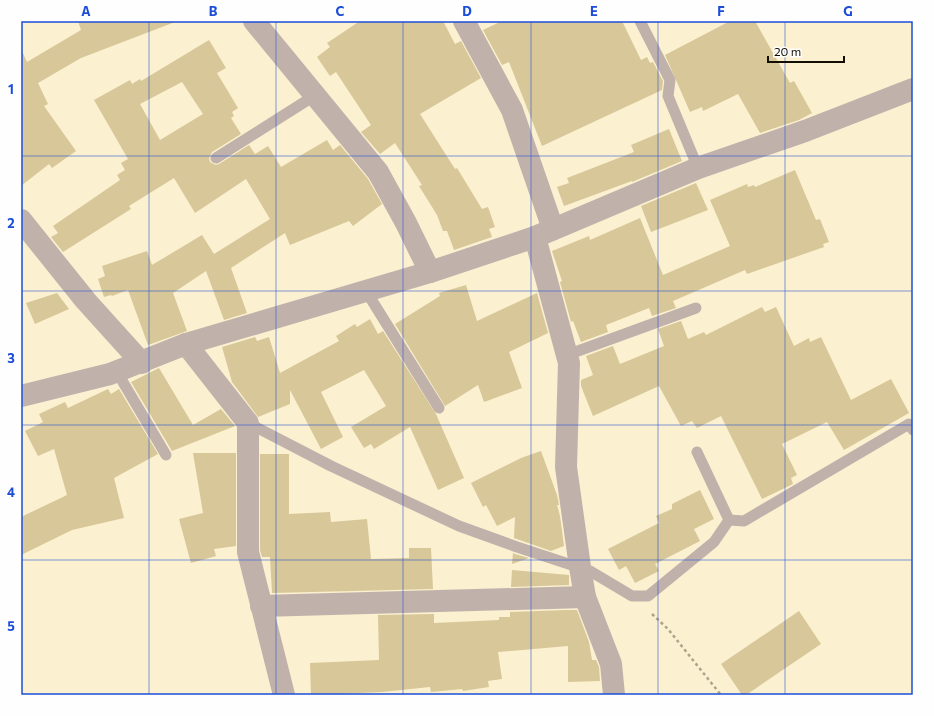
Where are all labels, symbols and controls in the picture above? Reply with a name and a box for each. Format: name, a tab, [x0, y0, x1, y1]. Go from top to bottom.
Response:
text: A	[81, 3, 91, 19]
text: B	[209, 3, 218, 19]
text: C	[336, 3, 345, 19]
text: D	[462, 3, 472, 19]
text: E	[590, 3, 598, 19]
text: F	[717, 3, 725, 19]
text: G	[843, 3, 853, 19]
scale bar	[768, 38, 844, 64]
text: 20 m	[774, 44, 801, 58]
text: 1	[8, 81, 14, 97]
text: 2	[7, 215, 15, 231]
text: 3	[7, 350, 15, 366]
text: 4	[7, 484, 15, 500]
text: 5	[7, 618, 15, 634]

